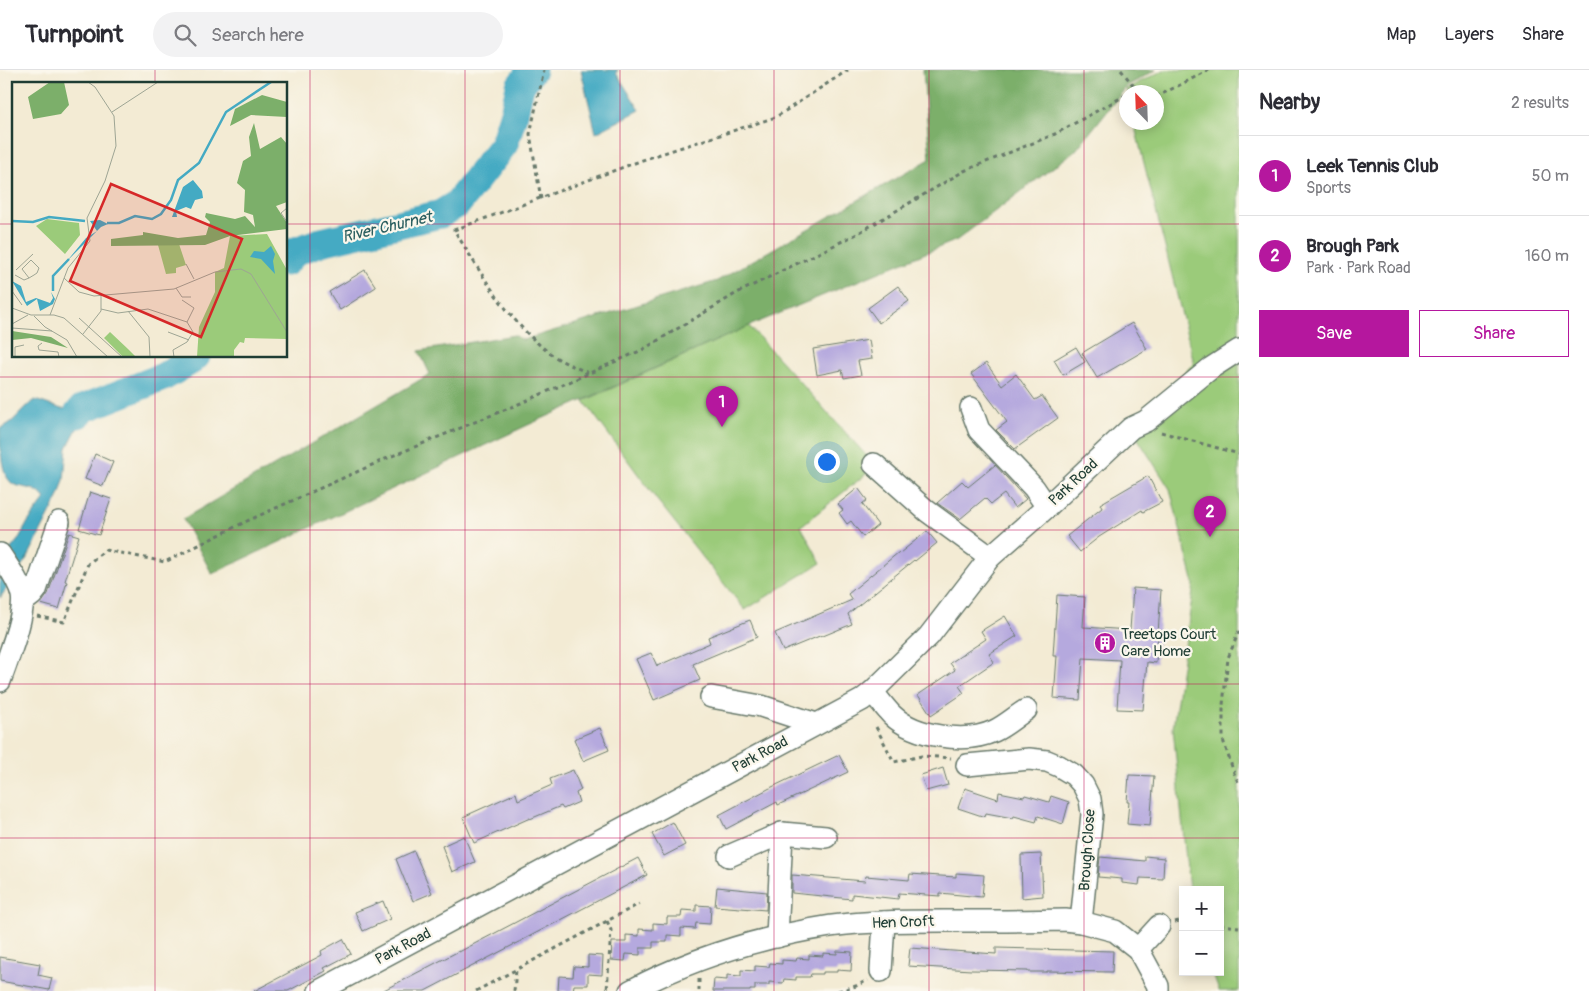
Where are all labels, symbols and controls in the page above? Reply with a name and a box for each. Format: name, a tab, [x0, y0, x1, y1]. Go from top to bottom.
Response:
search box	[153, 12, 503, 57]
text: Turnpoint	[25, 20, 123, 49]
icon: search	[171, 21, 199, 49]
text: Search here	[211, 23, 304, 47]
text: Map	[1387, 23, 1416, 46]
text: Layers	[1444, 23, 1494, 46]
text: Share	[1522, 23, 1564, 46]
inset map	[12, 82, 288, 358]
north arrow	[1119, 85, 1164, 130]
text: Nearby	[1259, 89, 1320, 116]
text: 2 results	[1511, 93, 1569, 113]
text: Leek Tennis Club	[1306, 154, 1439, 178]
text: 1	[1272, 166, 1278, 186]
text: 50 m	[1532, 166, 1569, 186]
text: Sports	[1306, 178, 1351, 198]
water label: River Churnet	[340, 207, 436, 247]
text: Brough Park	[1306, 234, 1399, 258]
text: 2	[1271, 246, 1279, 266]
text: 160 m	[1525, 246, 1569, 266]
text: Park · Park Road	[1306, 258, 1411, 278]
button: Save	[1259, 310, 1409, 357]
button: Share	[1419, 310, 1569, 357]
pin: 1	[706, 386, 738, 427]
your location	[814, 449, 840, 475]
street label: Park Road	[1045, 455, 1102, 510]
pin: 2	[1194, 496, 1226, 537]
place label: Treetops Court Care Home	[1121, 625, 1217, 661]
building icon: Treetops Court Care Home	[1093, 631, 1117, 655]
street label: Park Road	[729, 732, 791, 777]
street label: Brough Close	[1075, 808, 1100, 892]
map controls	[1179, 886, 1224, 976]
button: +	[1179, 886, 1224, 931]
street label: Hen Croft	[872, 912, 935, 933]
street label: Park Road	[372, 924, 434, 969]
button: −	[1179, 931, 1224, 976]

